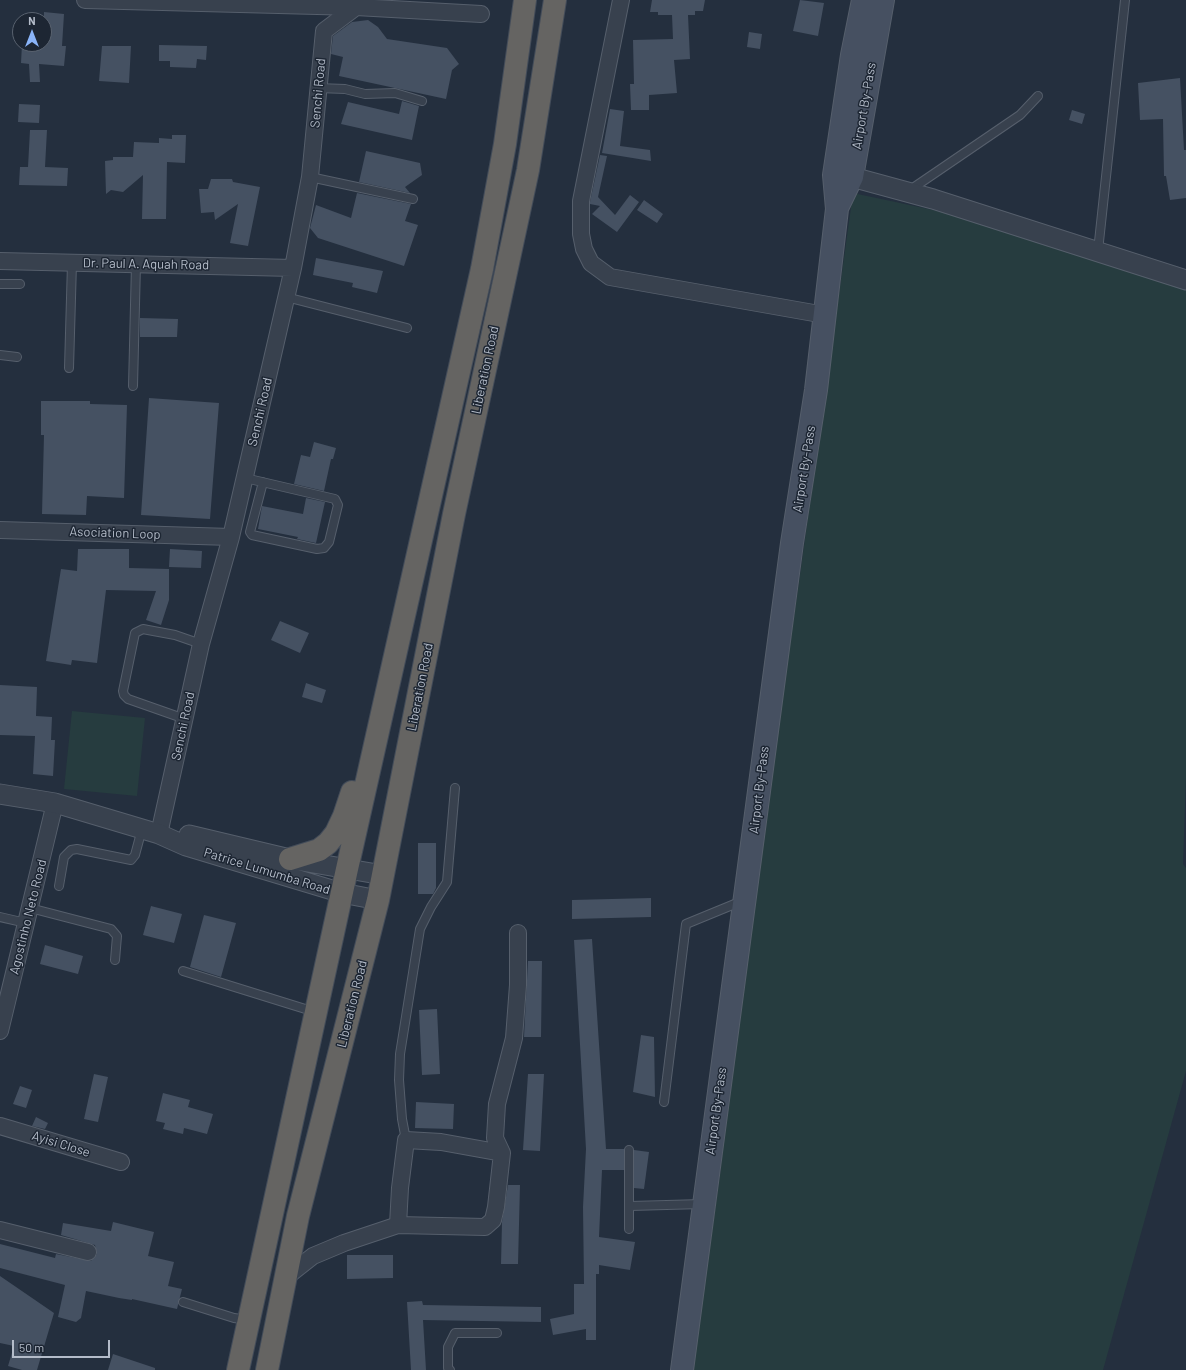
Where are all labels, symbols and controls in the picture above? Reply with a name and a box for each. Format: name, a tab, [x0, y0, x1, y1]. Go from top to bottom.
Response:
north arrow	[12, 12, 52, 52]
text: N	[28, 14, 36, 27]
street label: Senchi Road	[307, 58, 329, 128]
street label: Airport By-Pass	[849, 61, 879, 151]
street label: Dr. Paul A. Aquah Road	[83, 255, 209, 273]
street label: Liberation Road	[468, 325, 502, 415]
street label: Senchi Road	[245, 376, 275, 448]
street label: Airport By-Pass	[789, 424, 819, 514]
street label: Asociation Loop	[69, 524, 161, 542]
street label: Liberation Road	[404, 642, 436, 732]
street label: Senchi Road	[168, 690, 198, 762]
street label: Airport By-Pass	[746, 745, 772, 835]
street label: Patrice Lumumba Road	[202, 844, 332, 898]
street label: Agostinho Neto Road	[6, 858, 50, 976]
street label: Liberation Road	[334, 959, 370, 1049]
street label: Airport By-Pass	[702, 1066, 730, 1156]
street label: Ayisi Close	[30, 1128, 92, 1160]
scale bar	[14, 1332, 112, 1358]
text: 50 m	[19, 1340, 44, 1354]

